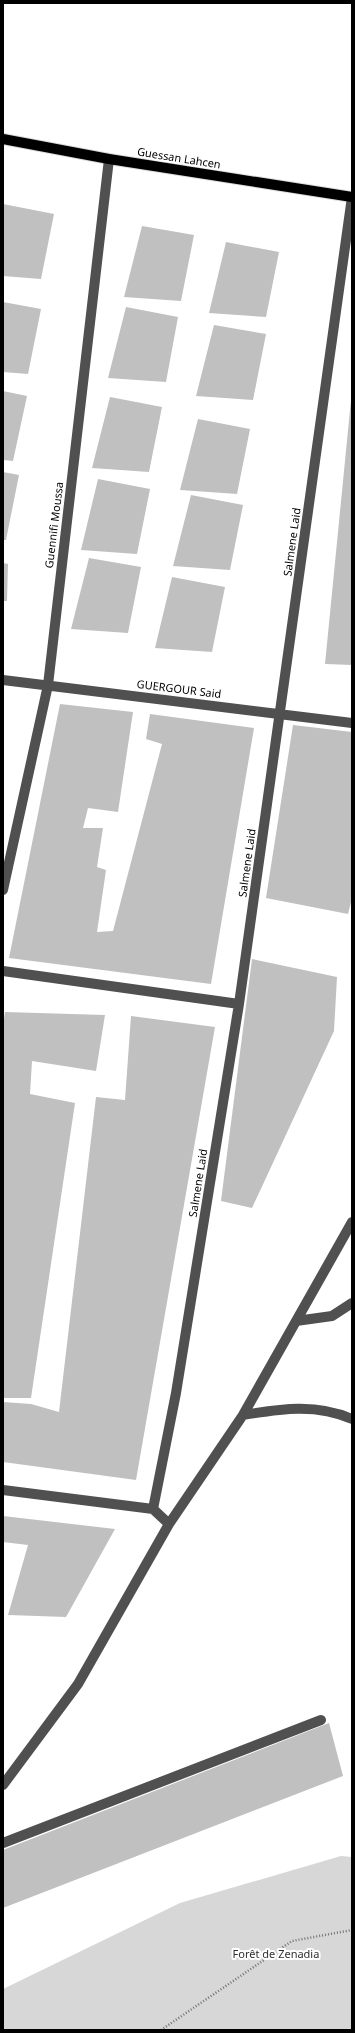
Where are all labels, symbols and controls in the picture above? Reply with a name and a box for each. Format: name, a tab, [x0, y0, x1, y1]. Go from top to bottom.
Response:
street label: Guessan Lahcen	[136, 143, 222, 172]
street label: Guennifi Moussa	[41, 481, 66, 569]
street label: Salmene Laid	[279, 507, 304, 577]
street label: GUERGOUR Said	[136, 676, 222, 701]
street label: Salmene Laid	[234, 828, 259, 898]
street label: Salmene Laid	[185, 1148, 210, 1218]
park label: Forêt de Zenadia	[233, 1946, 319, 1961]

